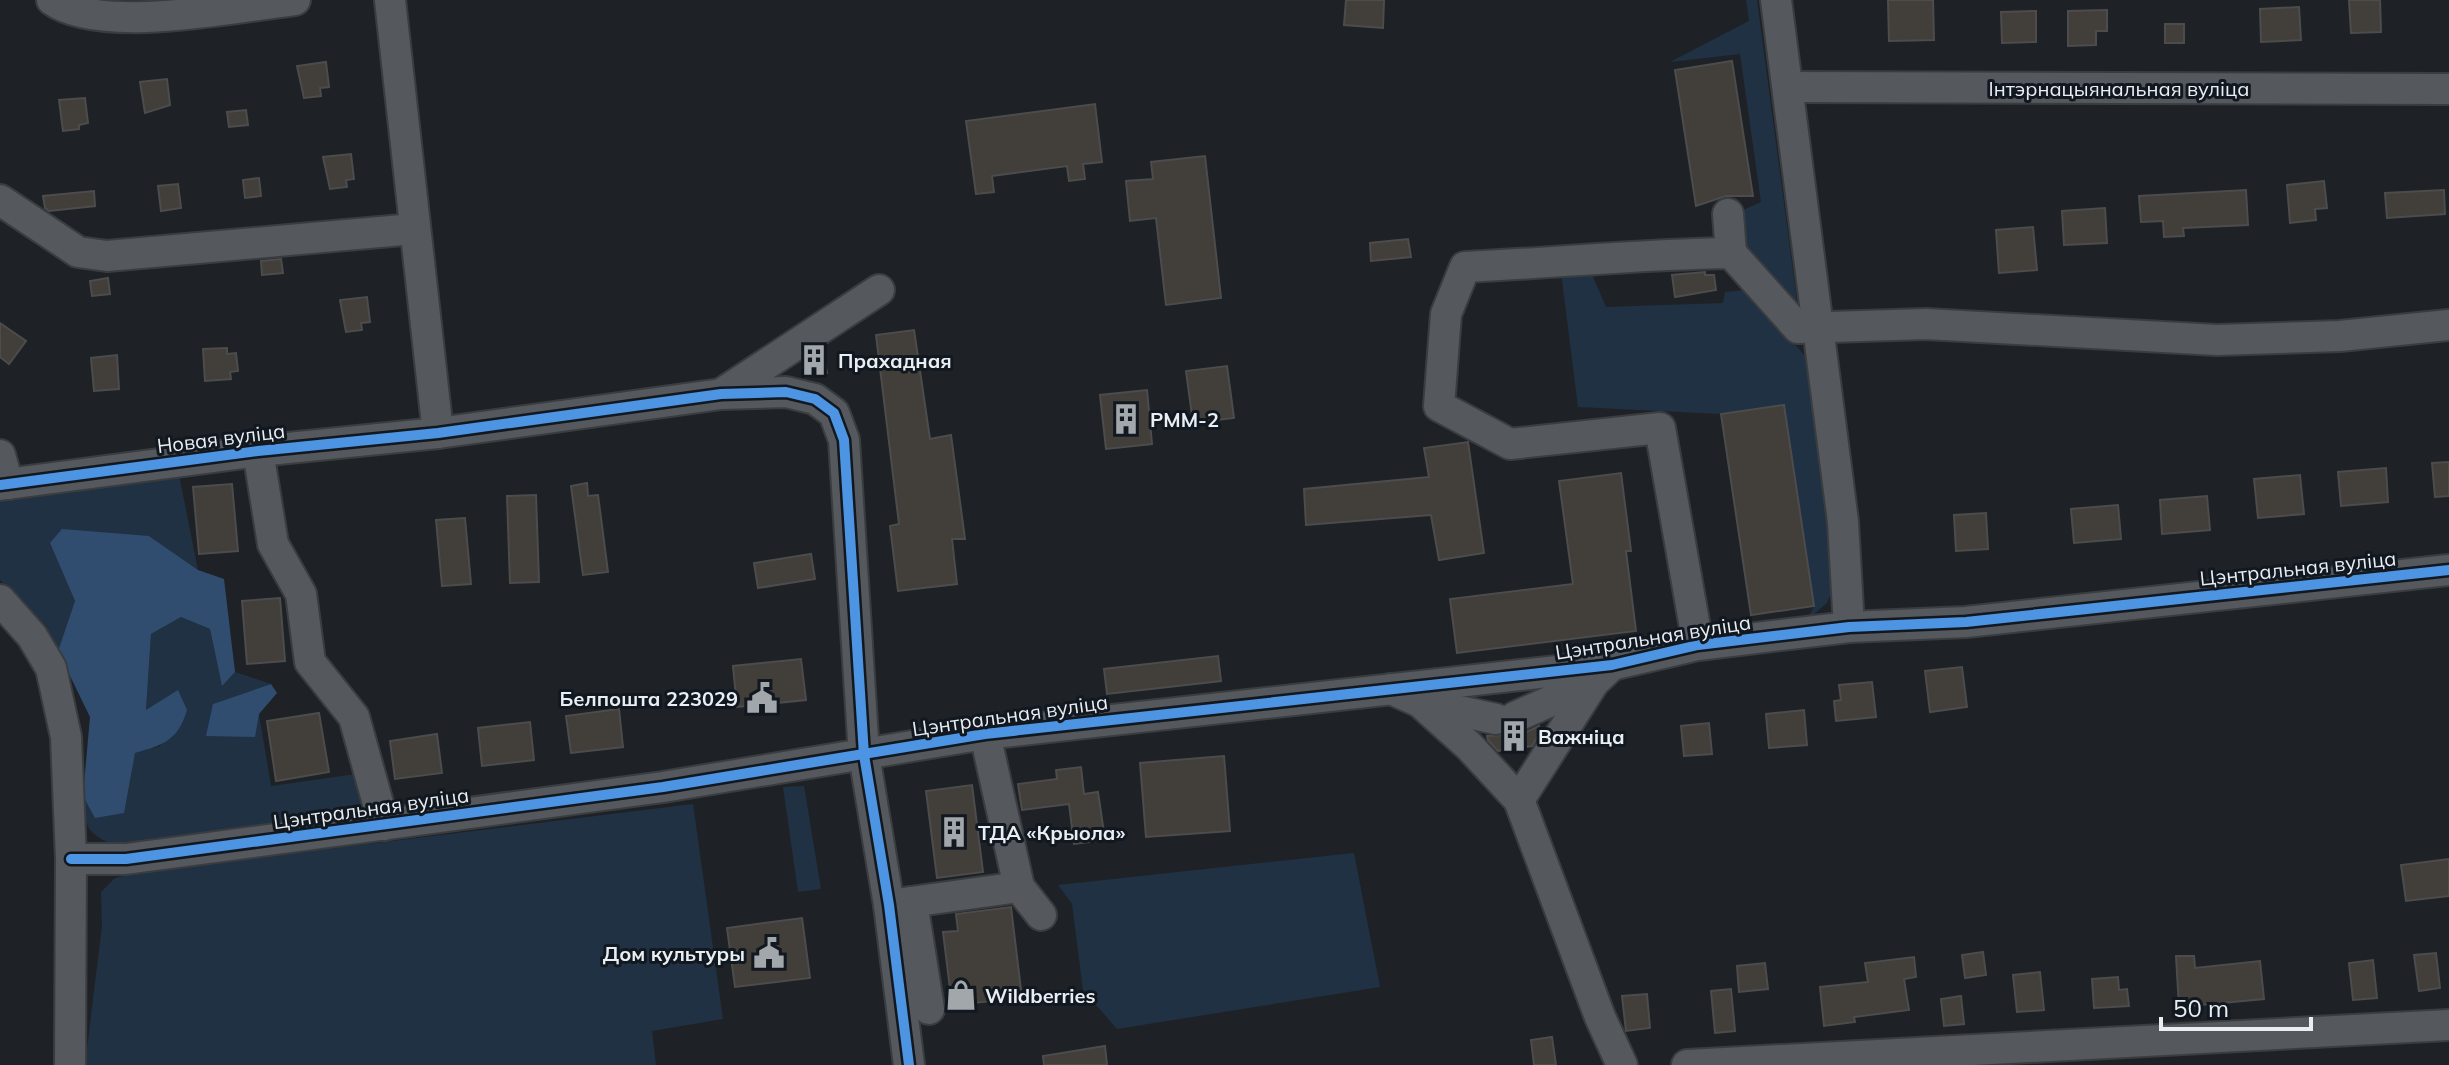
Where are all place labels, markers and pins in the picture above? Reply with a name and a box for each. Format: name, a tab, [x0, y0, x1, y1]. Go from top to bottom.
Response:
building icon: Прахадная	[797, 343, 831, 377]
place label: Прахадная	[838, 348, 952, 373]
building icon: РММ-2	[1109, 402, 1143, 436]
place label: РММ-2	[1150, 407, 1219, 432]
public building icon: Белпошта 223029	[745, 681, 779, 715]
place label: Белпошта 223029	[560, 686, 738, 711]
building icon: Важніца	[1497, 719, 1531, 753]
place label: Важніца	[1538, 724, 1625, 749]
building icon: ТДА «Крыола»	[937, 815, 971, 849]
place label: ТДА «Крыола»	[978, 820, 1125, 845]
public building icon: Дом культуры	[752, 936, 786, 970]
place label: Дом культуры	[603, 941, 745, 966]
shop icon: Wildberries	[944, 978, 978, 1012]
place label: Wildberries	[985, 983, 1096, 1008]

